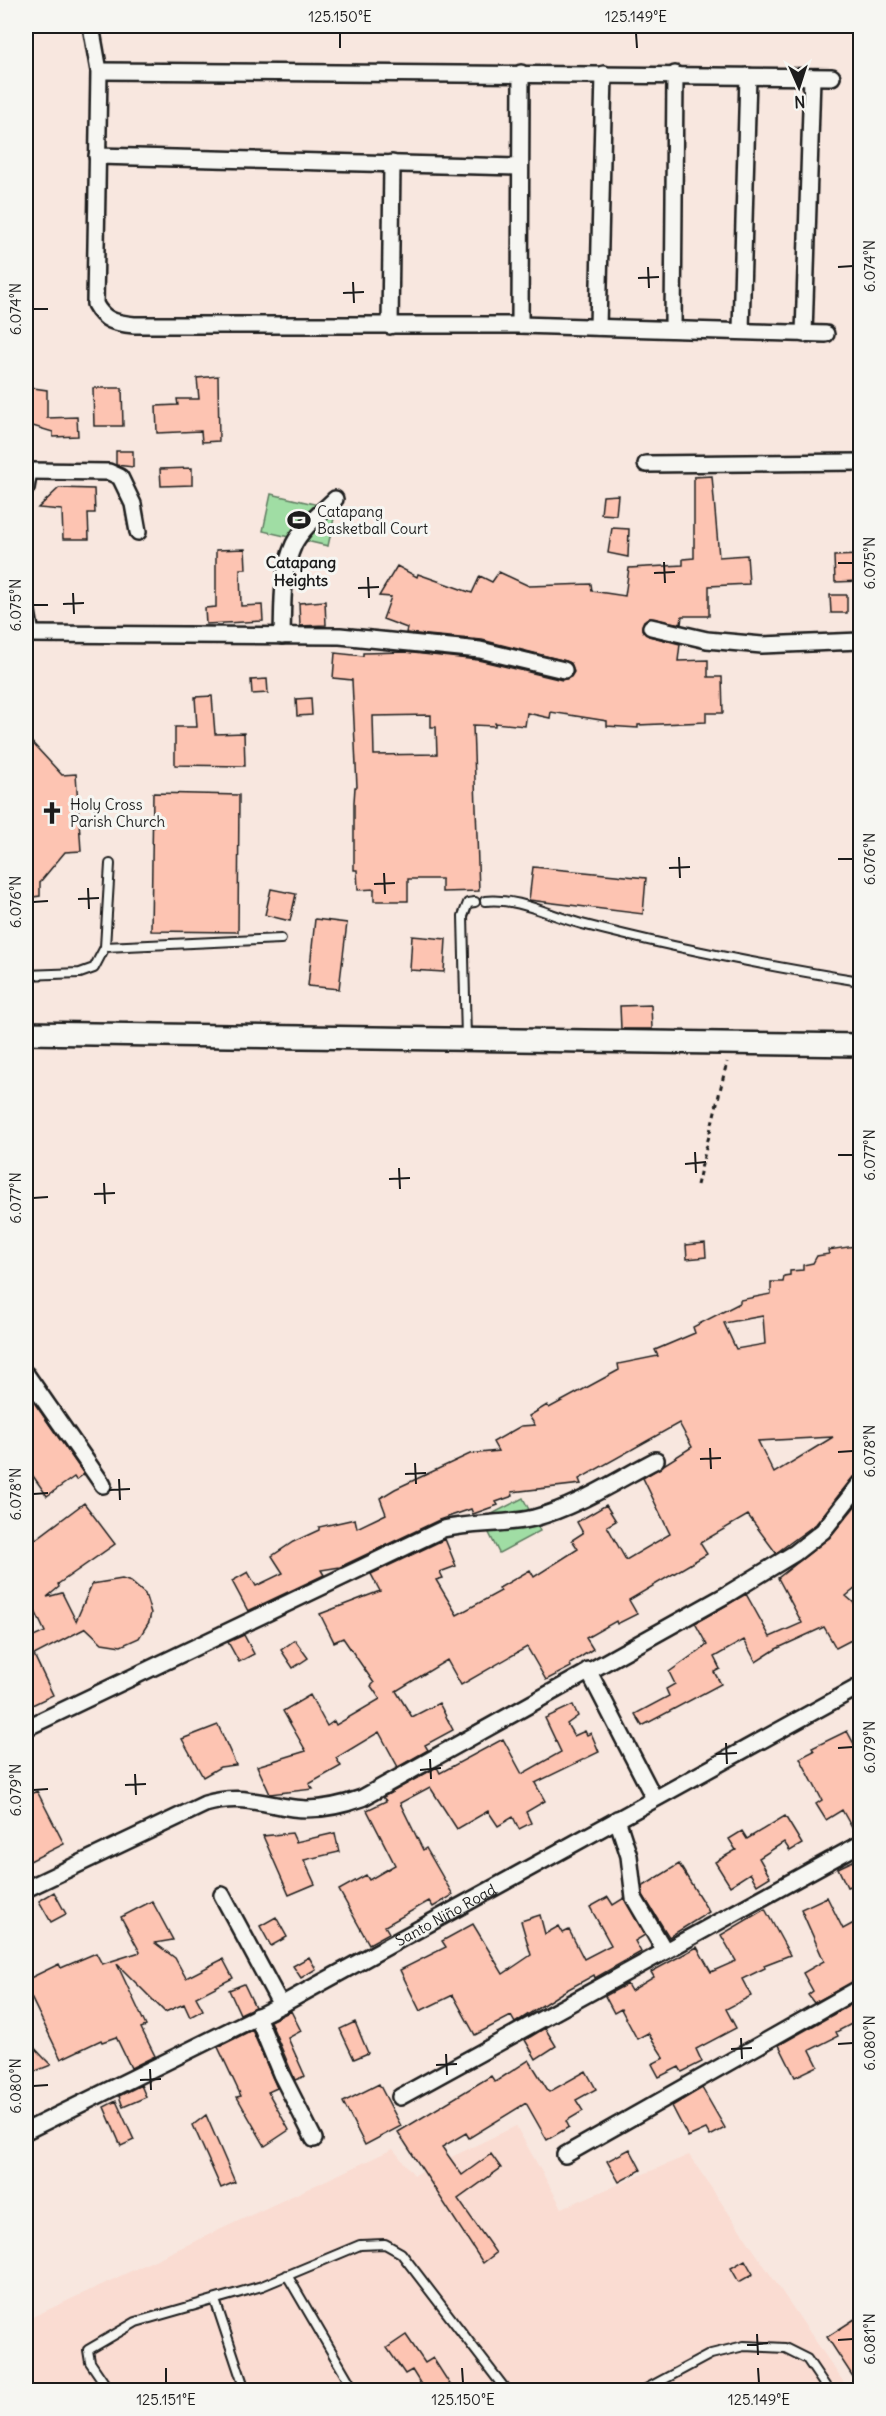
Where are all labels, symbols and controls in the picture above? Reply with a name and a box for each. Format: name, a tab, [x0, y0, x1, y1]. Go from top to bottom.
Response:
text: 125.150°E	[308, 7, 372, 26]
text: 125.149°E	[605, 7, 667, 26]
north arrow	[769, 57, 829, 117]
text: N	[794, 92, 806, 112]
text: 6.074°N	[860, 240, 879, 292]
text: 6.074°N	[6, 283, 25, 335]
place label: Catapang Basketball Court	[317, 502, 428, 538]
sports icon: Catapang Basketball Court	[286, 507, 312, 533]
text: 6.075°N	[860, 537, 879, 589]
district label: Catapang Heights	[266, 552, 336, 591]
text: 6.075°N	[6, 579, 25, 631]
place label: Holy Cross Parish Church	[70, 795, 166, 831]
church icon: Holy Cross Parish Church	[39, 800, 65, 826]
text: 6.076°N	[860, 833, 879, 885]
text: 6.076°N	[6, 876, 25, 928]
text: 6.077°N	[860, 1129, 879, 1181]
text: 6.077°N	[6, 1172, 25, 1224]
text: 6.078°N	[860, 1425, 879, 1477]
text: 6.078°N	[6, 1468, 25, 1520]
text: 6.079°N	[860, 1721, 879, 1773]
text: 6.079°N	[6, 1764, 25, 1816]
street label: Santo Niño Road	[392, 1879, 499, 1950]
text: 6.080°N	[860, 2015, 879, 2071]
text: 6.080°N	[6, 2058, 25, 2114]
text: 6.081°N	[860, 2313, 879, 2365]
text: 125.151°E	[136, 2390, 196, 2409]
text: 125.150°E	[431, 2390, 495, 2409]
text: 125.149°E	[728, 2390, 790, 2409]

